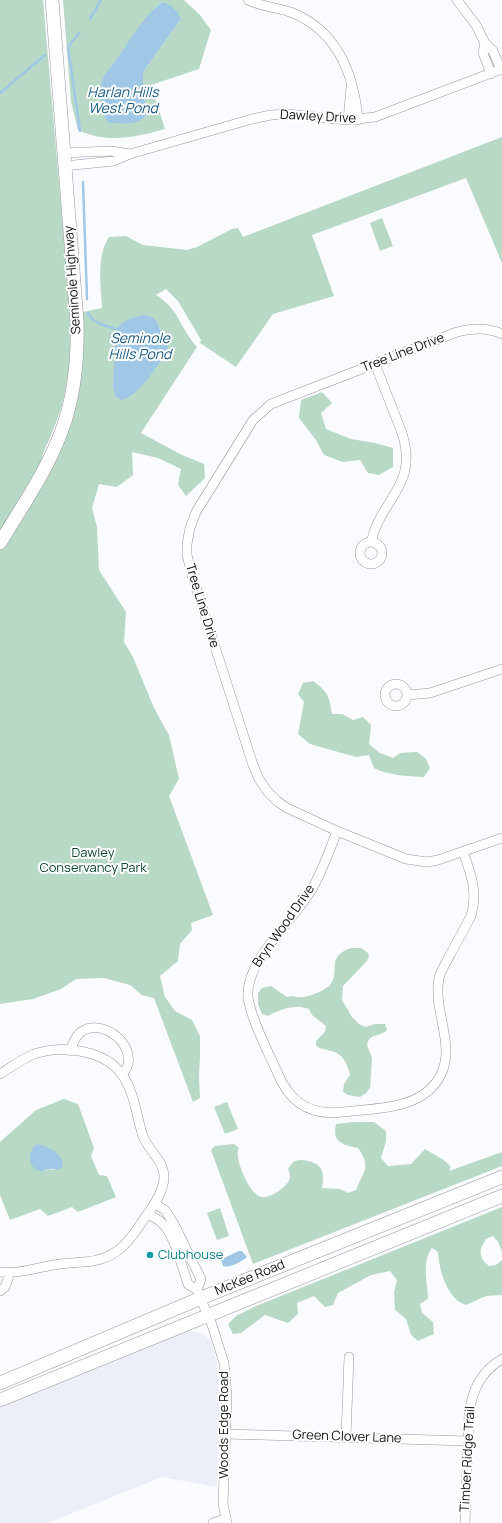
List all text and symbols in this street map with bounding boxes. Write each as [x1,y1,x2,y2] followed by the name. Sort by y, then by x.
[87,85,159,118] water label: Harlan Hills West Pond
[280,107,356,127] street label: Dawley Drive
[61,225,85,335] street label: Seminole Highway
[359,330,447,376] street label: Tree Line Drive
[109,331,171,364] water label: Seminole Hills Pond
[182,562,222,650] street label: Tree Line Drive
[39,845,147,876] park label: Dawley Conservancy Park
[250,882,318,970] street label: Bryn Wood Drive
[158,1247,223,1263] place label: Clubhouse
[145,1250,155,1260] marker: Clubhouse
[213,1257,287,1299] street label: McKee Road
[216,1371,232,1479] street label: Woods Edge Road
[457,1406,479,1512] street label: Timber Ridge Trail
[292,1427,402,1447] street label: Green Clover Lane

